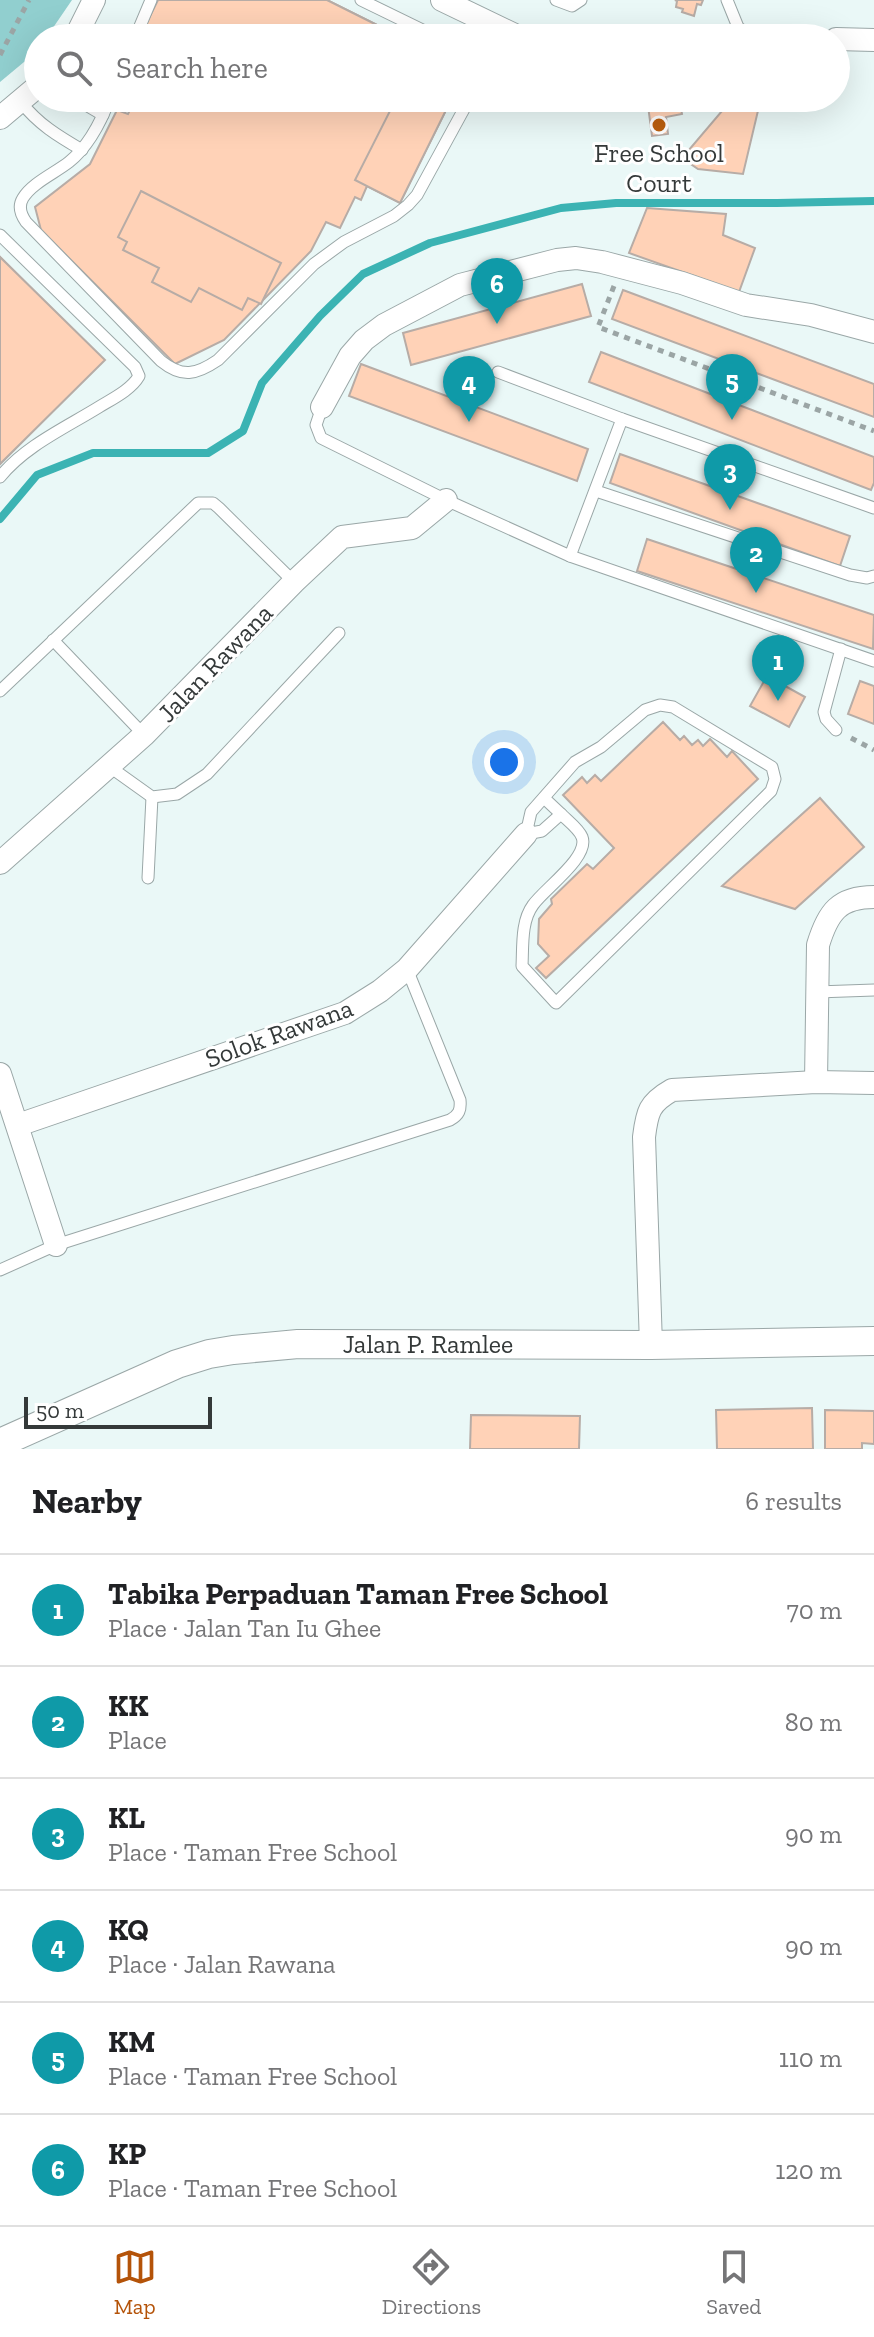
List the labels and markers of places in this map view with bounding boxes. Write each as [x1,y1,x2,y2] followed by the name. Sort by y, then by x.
[650,116,668,134] marker: Free School Court
[594,137,724,199] place label: Free School Court
[471,258,523,324] pin: 6
[706,354,758,420] pin: 5
[443,356,495,422] pin: 4
[704,444,756,510] pin: 3
[730,527,782,593] pin: 2
[752,635,804,701] pin: 1

